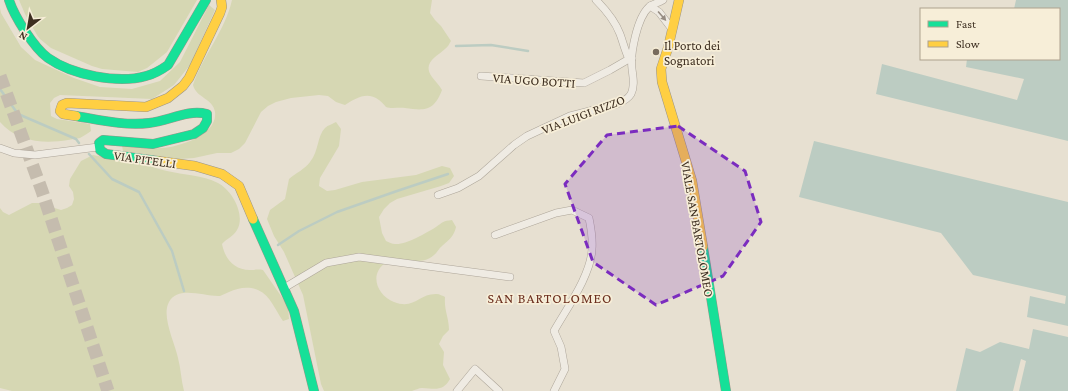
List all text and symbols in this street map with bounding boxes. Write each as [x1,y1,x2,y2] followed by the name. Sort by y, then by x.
[8,8,48,48] north arrow
[920,8,1060,60] legend
[657,12,666,21] one-way arrow
[956,17,977,31] text: Fast
[16,29,29,44] text: N
[956,37,980,51] text: Slow
[664,38,721,68] place label: Il Porto dei Sognatori
[651,47,661,57] marker: Il Porto dei Sognatori
[492,70,576,91] street label: VIA UGO BOTTI
[539,92,627,137] street label: VIA LUIGI RIZZO
[113,148,177,171] street label: VIA PITELLI
[678,160,717,299] street label: VIALE SAN BARTOLOMEO
[487,290,613,306] district label: SAN BARTOLOMEO

